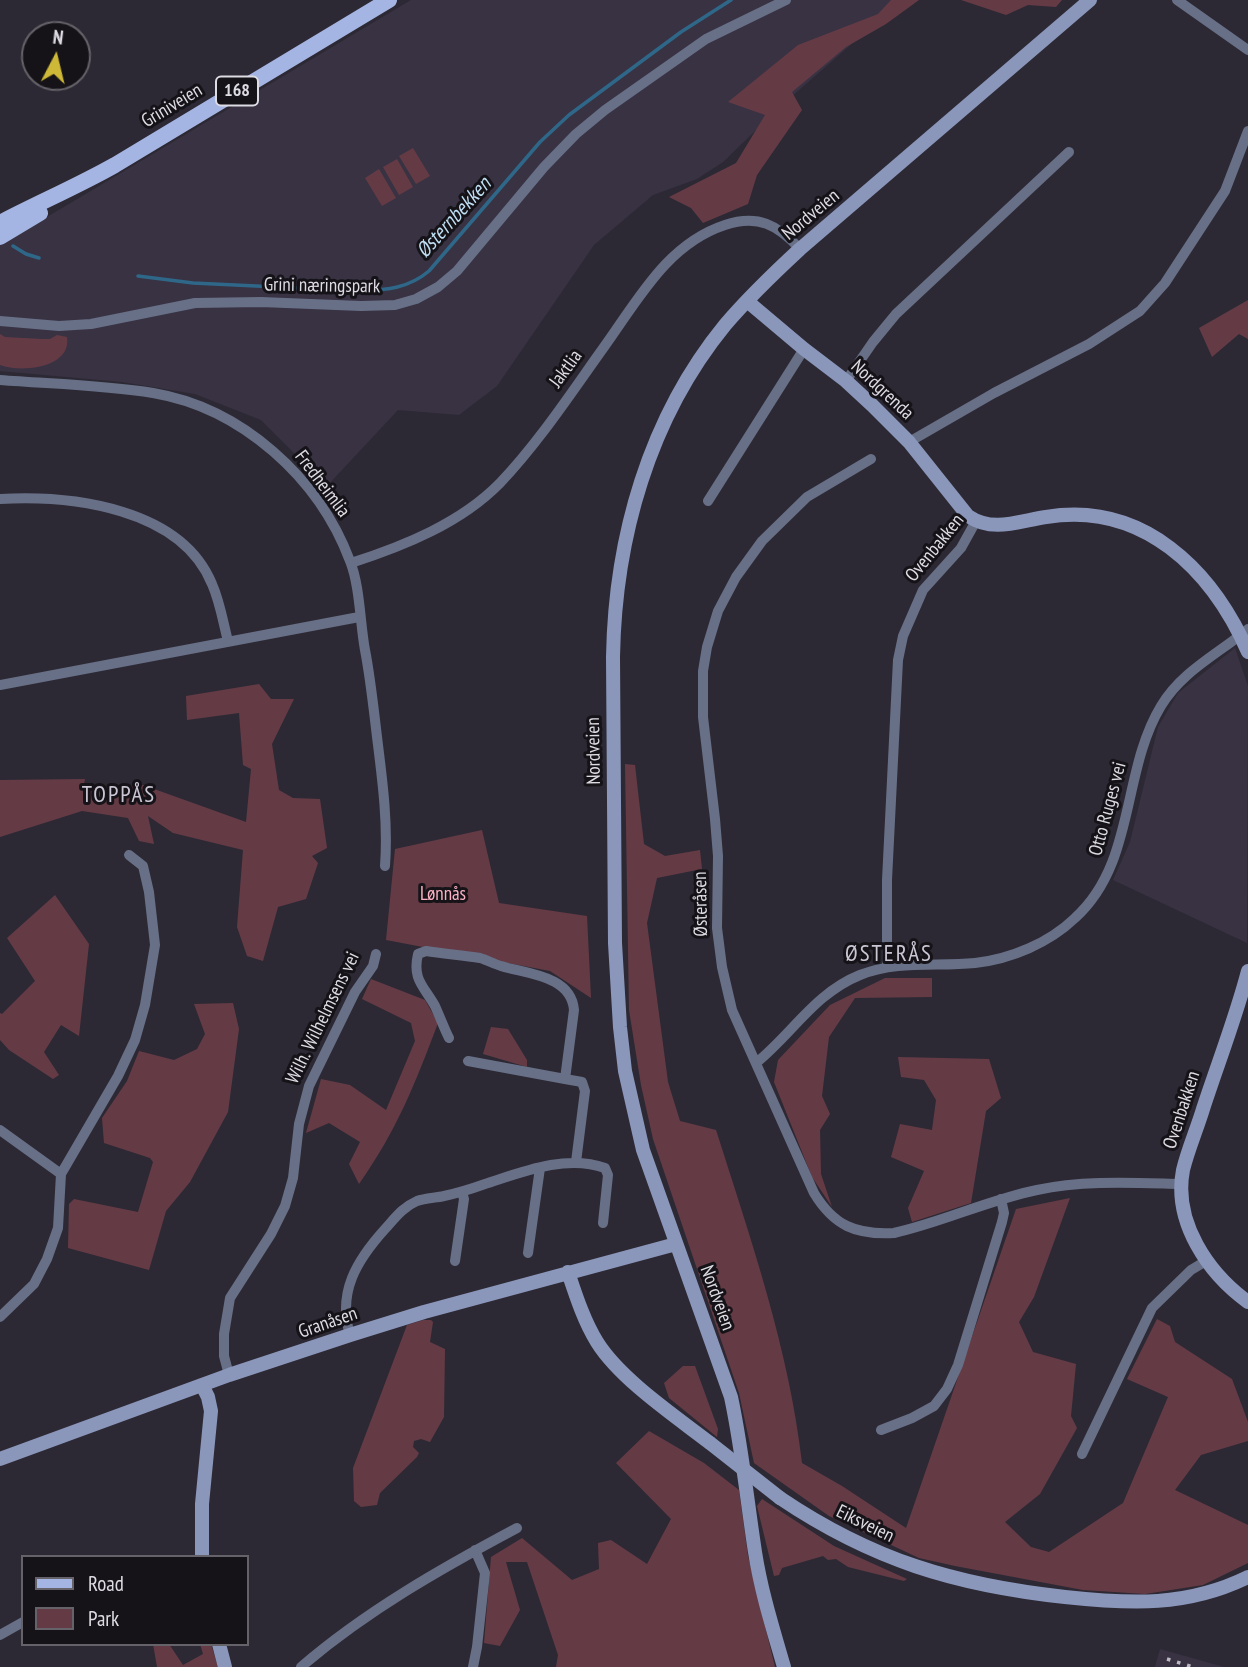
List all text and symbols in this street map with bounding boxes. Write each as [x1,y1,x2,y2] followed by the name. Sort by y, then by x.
[21,21,91,91] north arrow
[52,25,65,50] text: N
[216,76,258,106] road number: 168
[138,79,206,133] street label: Griniveien
[411,173,497,263] water label: Østernbekken
[778,185,844,245] street label: Nordveien
[264,274,380,298] street label: Grini næringspark
[545,346,587,392] street label: Jaktlia
[846,355,918,425] street label: Nordgrenda
[289,446,355,522] street label: Fredheimlia
[901,510,969,586] street label: Ovenbakken
[582,717,606,785] street label: Nordveien
[1085,760,1131,858] street label: Otto Ruges vei
[83,781,155,809] district label: TOPPÅS
[689,871,713,937] street label: Østeråsen
[420,884,466,906] park label: Lønnås
[846,940,932,968] district label: ØSTERÅS
[281,948,365,1088] street label: Wilh. Wilhelmsens vei
[1159,1068,1205,1152] street label: Ovenbakken
[695,1262,739,1334] street label: Nordveien
[296,1302,360,1344] street label: Granåsen
[832,1500,898,1548] street label: Eiksveien
[21,1555,248,1646] legend
[88,1570,124,1597] text: Road
[88,1605,119,1632] text: Park

